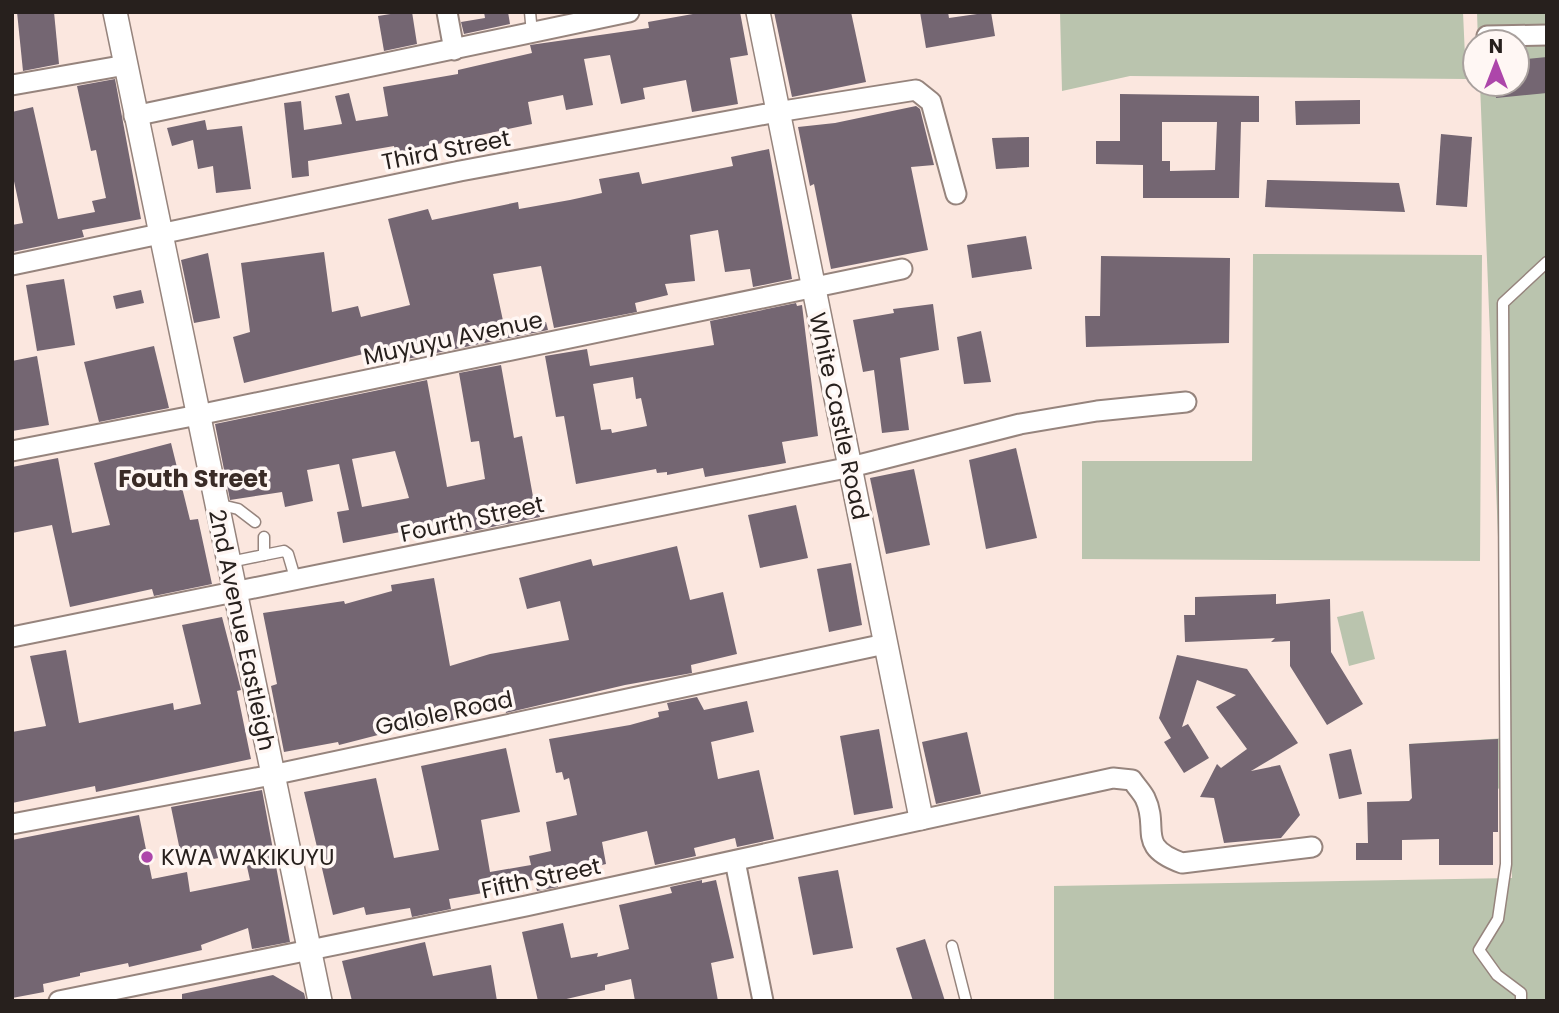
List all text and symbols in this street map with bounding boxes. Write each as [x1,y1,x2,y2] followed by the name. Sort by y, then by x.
[1461,28,1531,98] north arrow
[1489,33,1503,60] text: N
[379,122,513,178] street label: Third Street
[360,303,546,373] street label: Muyuyu Avenue
[801,309,877,523] street label: White Castle Road
[118,462,268,495] district label: Fouth Street
[397,488,547,550] street label: Fourth Street
[201,506,283,754] street label: 2nd Avenue Eastleigh
[372,683,516,743] street label: Galole Road
[161,841,335,873] place label: KWA WAKIKUYU
[139,849,155,865] marker: KWA WAKIKUYU
[478,850,604,906] street label: Fifth Street

